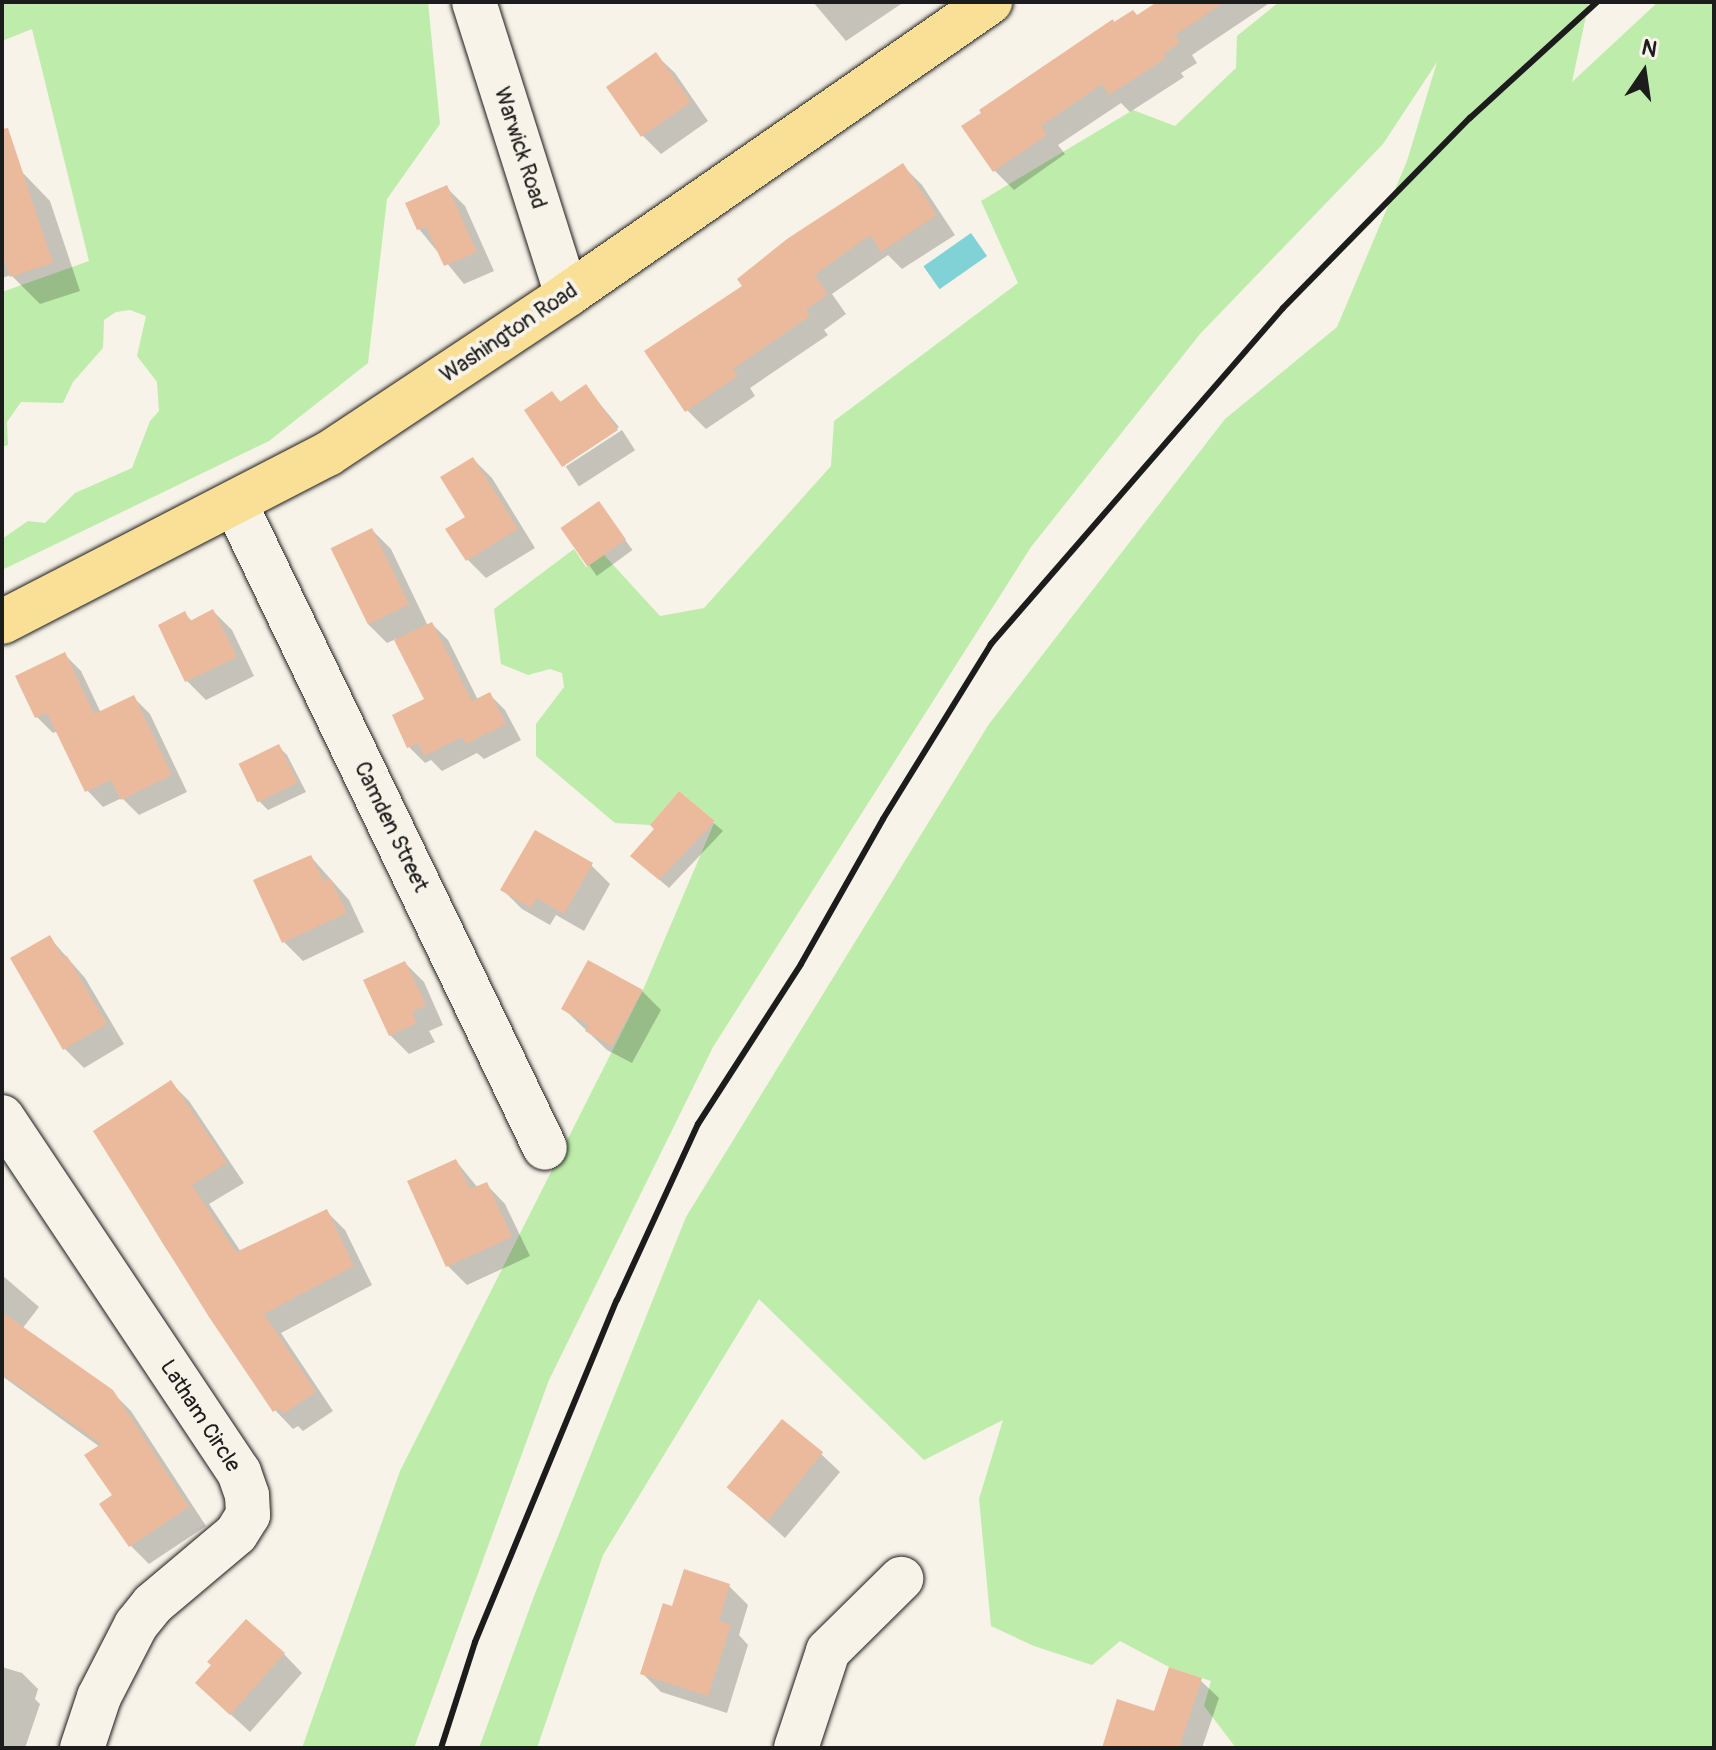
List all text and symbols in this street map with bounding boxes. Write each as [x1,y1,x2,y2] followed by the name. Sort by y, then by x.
[1604,32,1684,112] north arrow
[1639,33,1660,64] text: N
[488,84,552,212] street label: Warwick Road
[435,277,583,389] street label: Washington Road
[348,758,434,896] street label: Camden Street
[154,1355,246,1477] street label: Latham Circle

